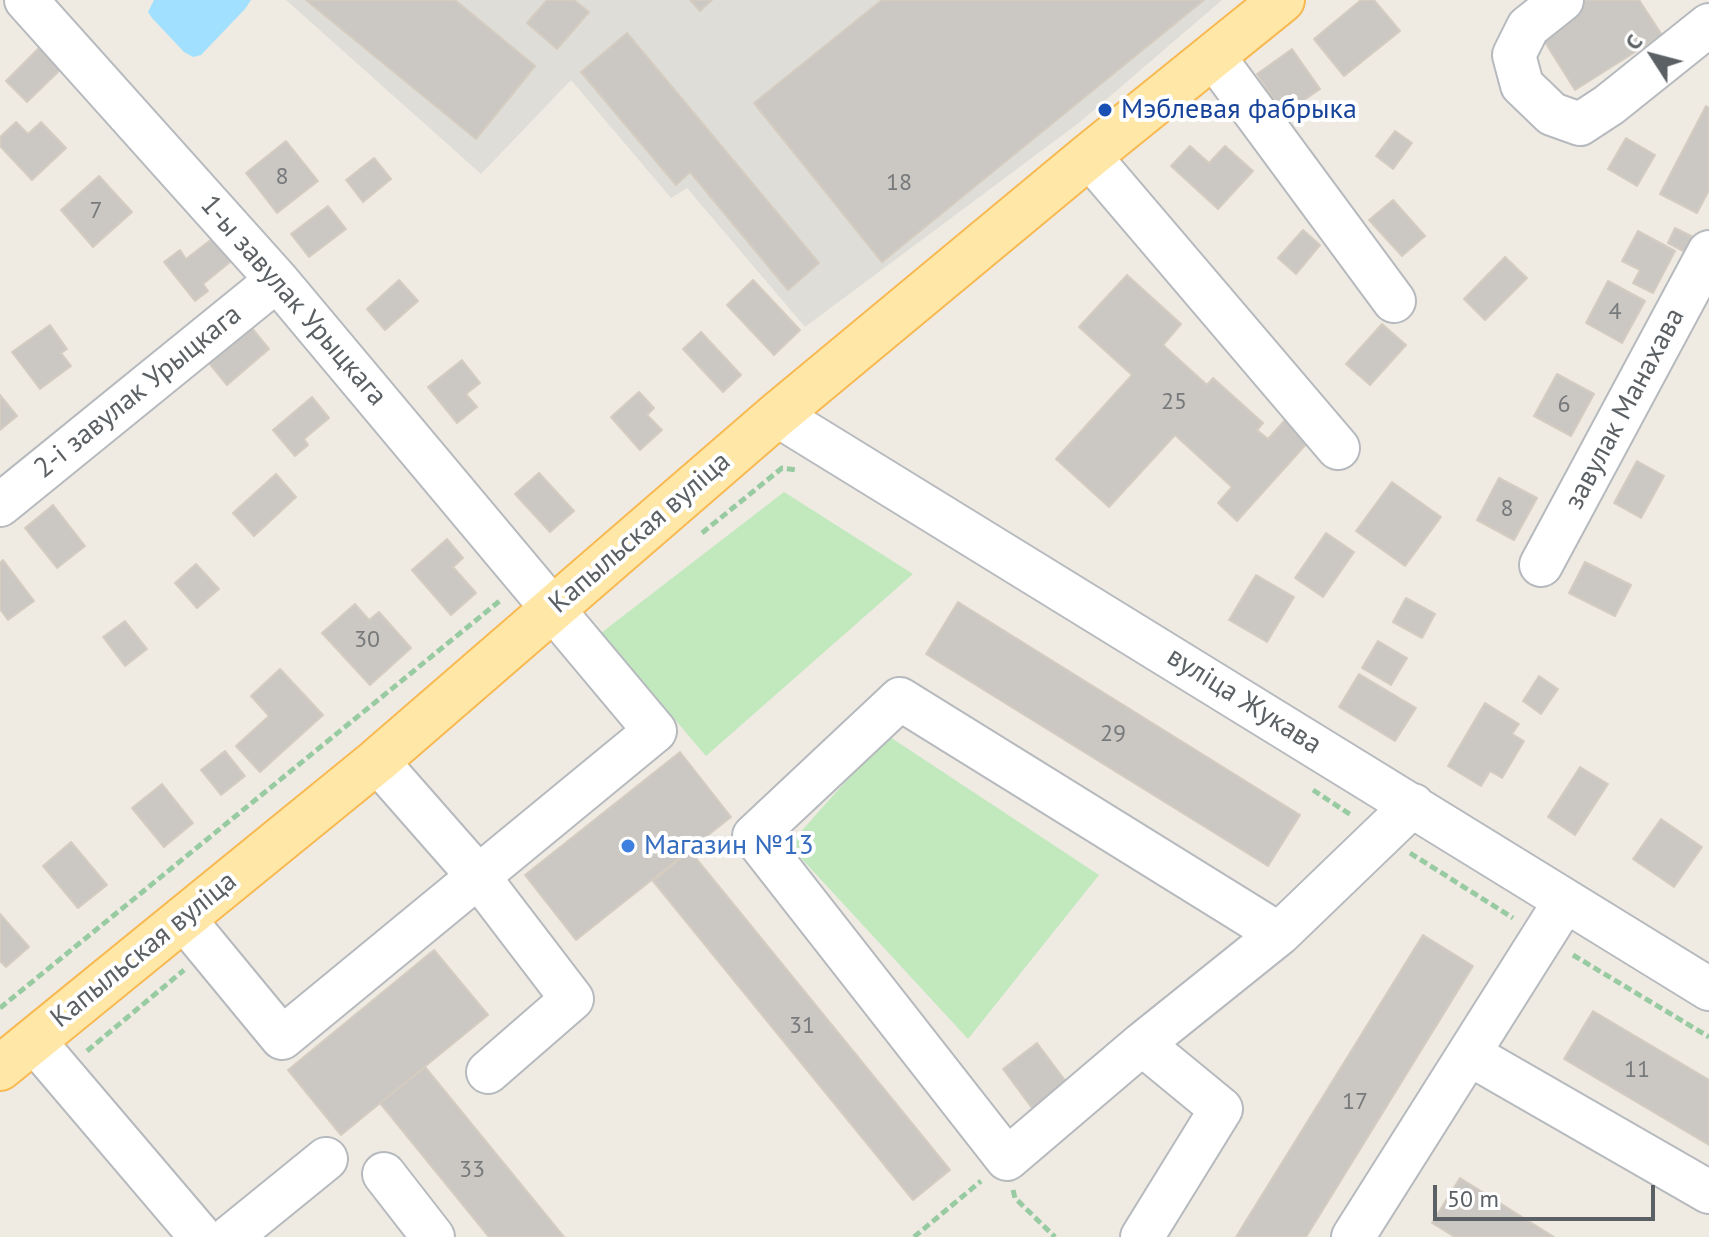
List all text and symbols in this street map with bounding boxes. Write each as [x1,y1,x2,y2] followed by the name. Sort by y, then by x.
[1613,16,1693,96] north arrow
[1619,29,1649,55] text: С
[1121,93,1357,127] place label: Мэблевая фабрыка
[1096,101,1114,119] marker: Мэблевая фабрыка
[275,163,289,191] house number: 8
[886,169,912,197] house number: 18
[193,189,393,413] street label: 1-ы завулак Урыцкага
[89,197,103,225] house number: 7
[28,298,248,486] street label: 2-і завулак Урыцкага
[1608,298,1622,326] house number: 4
[1558,303,1692,515] street label: завулак Манахава
[1161,388,1187,416] house number: 25
[1557,391,1571,419] house number: 6
[542,445,738,621] street label: Капыльская вуліца
[1500,495,1514,523] house number: 8
[354,626,380,654] house number: 30
[1161,640,1327,762] street label: вуліца Жукава
[1100,720,1126,748] house number: 29
[644,829,814,863] place label: Магазин №13
[619,837,637,855] marker: Магазин №13
[44,865,244,1035] street label: Капыльская вуліца
[789,1012,815,1040] house number: 31
[1624,1056,1650,1084] house number: 11
[1342,1088,1368,1116] house number: 17
[459,1156,485,1184] house number: 33
[1437,1169,1659,1219] scale bar
[1447,1183,1499,1214] text: 50 m

